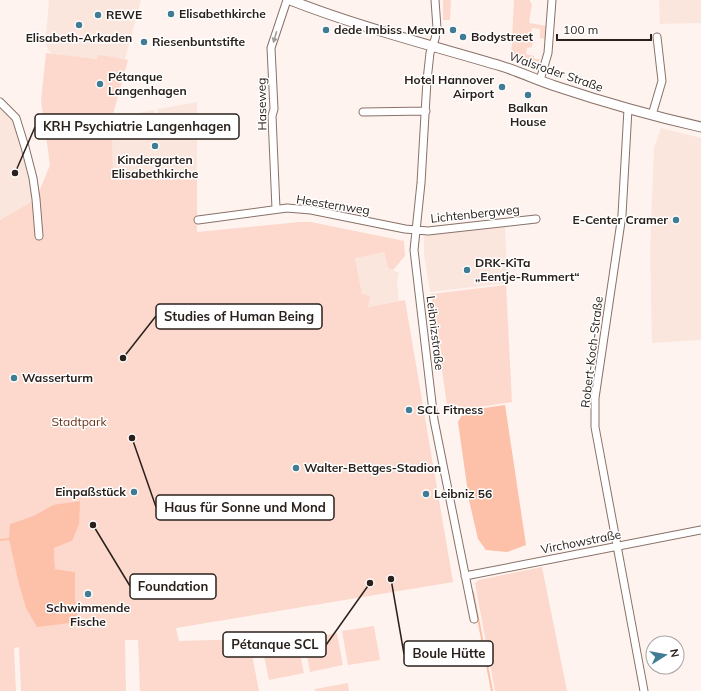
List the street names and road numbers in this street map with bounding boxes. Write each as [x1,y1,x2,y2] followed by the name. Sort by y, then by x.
[507,48,605,95] street label: Walsroder Straße
[254,77,269,131] street label: Haseweg
[295,191,371,218] street label: Heesternweg
[430,201,520,226] street label: Lichtenbergweg
[423,295,448,371] street label: Leibnizstraße
[577,295,606,408] street label: Robert-Koch-Straße
[540,526,622,557] street label: Virchowstraße

